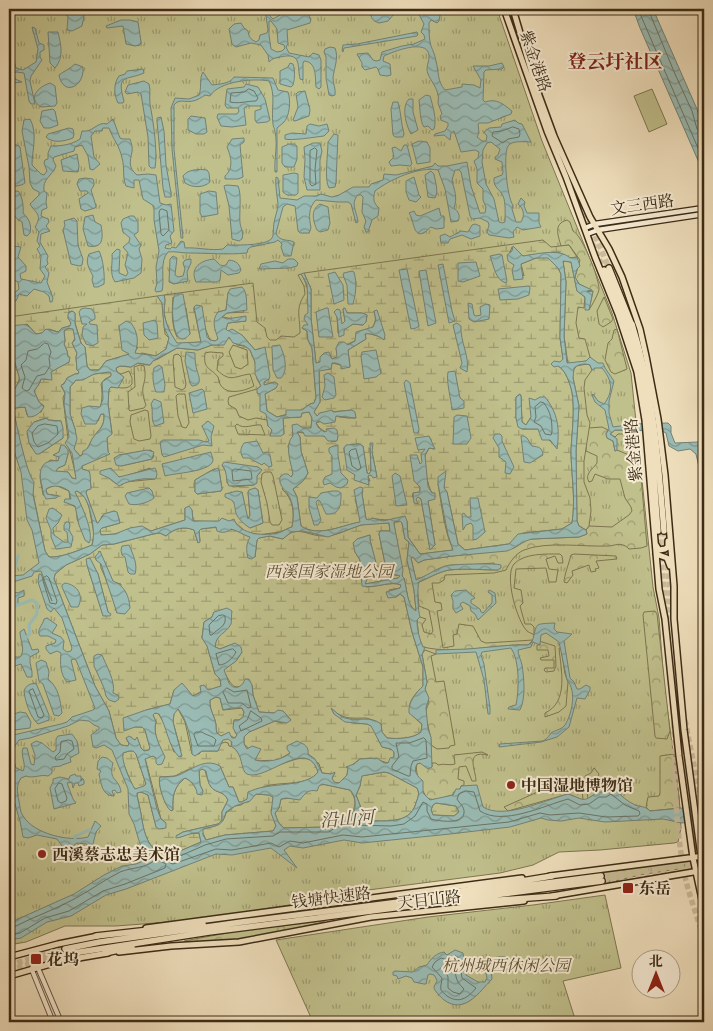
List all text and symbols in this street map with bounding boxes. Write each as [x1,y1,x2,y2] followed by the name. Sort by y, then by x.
[515,28,555,95] street label: 紫金港路
[567,50,663,74] district label: 登云圩社区
[609,191,675,219] street label: 文三西路
[621,417,647,483] street label: 紫金港路
[265,562,396,582] park label: 西溪国家湿地公园
[521,776,633,796] place label: 中国湿地博物馆
[505,779,517,791] marker: 中国湿地博物馆
[319,806,378,833] water label: 沿山河
[52,845,180,865] place label: 西溪蔡志忠美术馆
[36,848,48,860] marker: 西溪蔡志忠美术馆
[639,879,671,899] place label: 东岳
[621,881,635,895] marker: 东岳
[290,883,372,913] street label: 钱塘快速路
[396,887,462,913] street label: 天目山路
[630,948,680,998] north arrow
[47,950,79,970] place label: 花坞
[29,952,43,966] marker: 花坞
[649,953,663,970] text: 北
[442,956,573,976] park label: 杭州城西休闲公园

